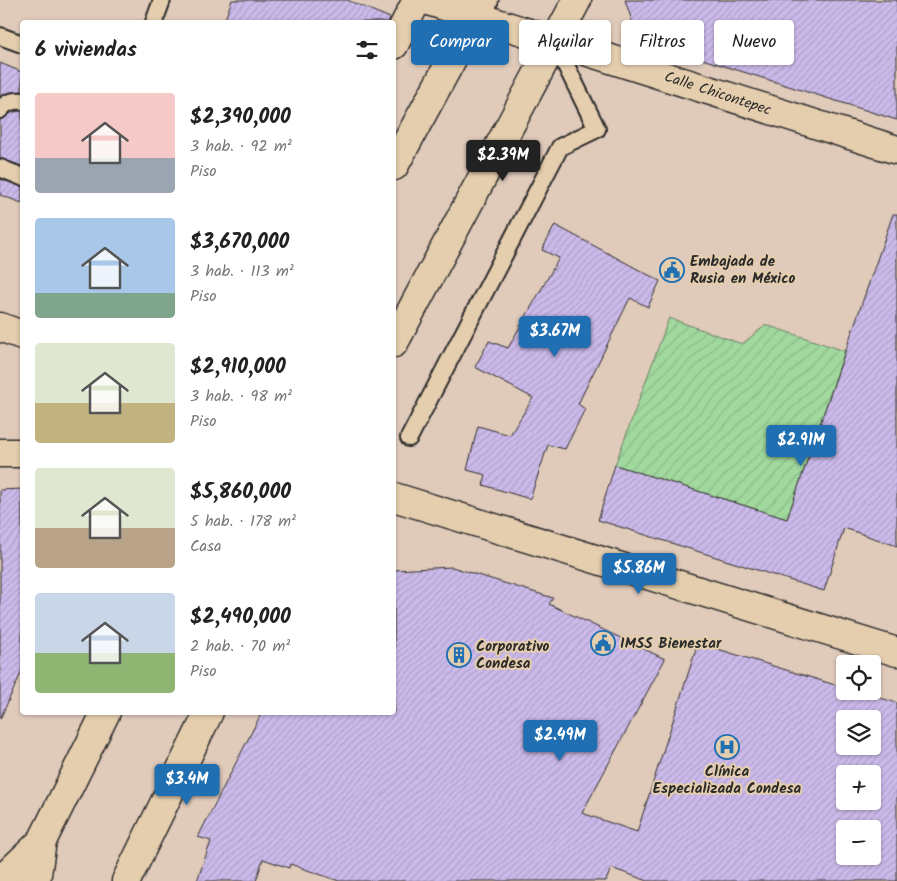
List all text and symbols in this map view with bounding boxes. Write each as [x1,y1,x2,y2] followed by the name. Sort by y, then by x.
[411,20,509,65] chip: Comprar
[519,20,611,65] chip: Alquilar
[621,20,704,65] chip: Filtros
[714,20,794,65] chip: Nuevo
[35,34,137,67] text: 6 viviendas
[353,36,381,64] icon: filters
[661,65,775,123] street label: Calle Chicontepec
[190,101,291,134] text: $2,390,000
[75,113,135,173] icon: home
[190,134,292,159] text: 3 hab. · 92 m²
[462,140,544,182] pin: $2.39M
[477,143,529,168] text: $2.39M
[190,159,217,184] text: Piso
[190,226,289,259] text: $3,670,000
[75,238,135,298] icon: home
[690,250,796,291] place label: Embajada de Rusia en México
[659,257,685,283] public building icon: Embajada de Rusia en México
[190,259,294,284] text: 3 hab. · 113 m²
[190,284,217,309] text: Piso
[514,316,596,358] pin: $3.67M
[530,319,580,344] text: $3.67M
[190,351,286,384] text: $2,910,000
[75,363,135,423] icon: home
[190,384,292,409] text: 3 hab. · 98 m²
[190,409,217,434] text: Piso
[760,424,842,467] pin: $2.91M
[777,428,825,453] text: $2.91M
[190,476,291,509] text: $5,860,000
[75,488,135,548] icon: home
[190,509,296,534] text: 5 hab. · 178 m²
[190,534,221,559] text: Casa
[598,552,680,595] pin: $5.86M
[613,556,665,581] text: $5.86M
[190,601,291,634] text: $2,490,000
[75,613,135,673] icon: home
[590,630,616,656] public building icon: IMSS Bienestar
[620,632,722,656] place label: IMSS Bienestar
[190,634,290,659] text: 2 hab. · 70 m²
[476,635,550,676] place label: Corporativo Condesa
[446,642,472,668] building icon: Corporativo Condesa
[836,655,881,865] map controls
[836,655,881,700] button: locate
[190,659,217,684] text: Piso
[836,710,881,755] button: layers
[519,720,601,762] pin: $2.49M
[534,723,586,748] text: $2.49M
[714,734,740,760] hospital icon: Clínica Especializada Condesa
[653,760,801,801] place label: Clínica Especializada Condesa
[152,764,222,806] pin: $3.4M
[836,765,881,810] button: +
[166,767,208,792] text: $3.4M
[836,820,881,865] button: −

